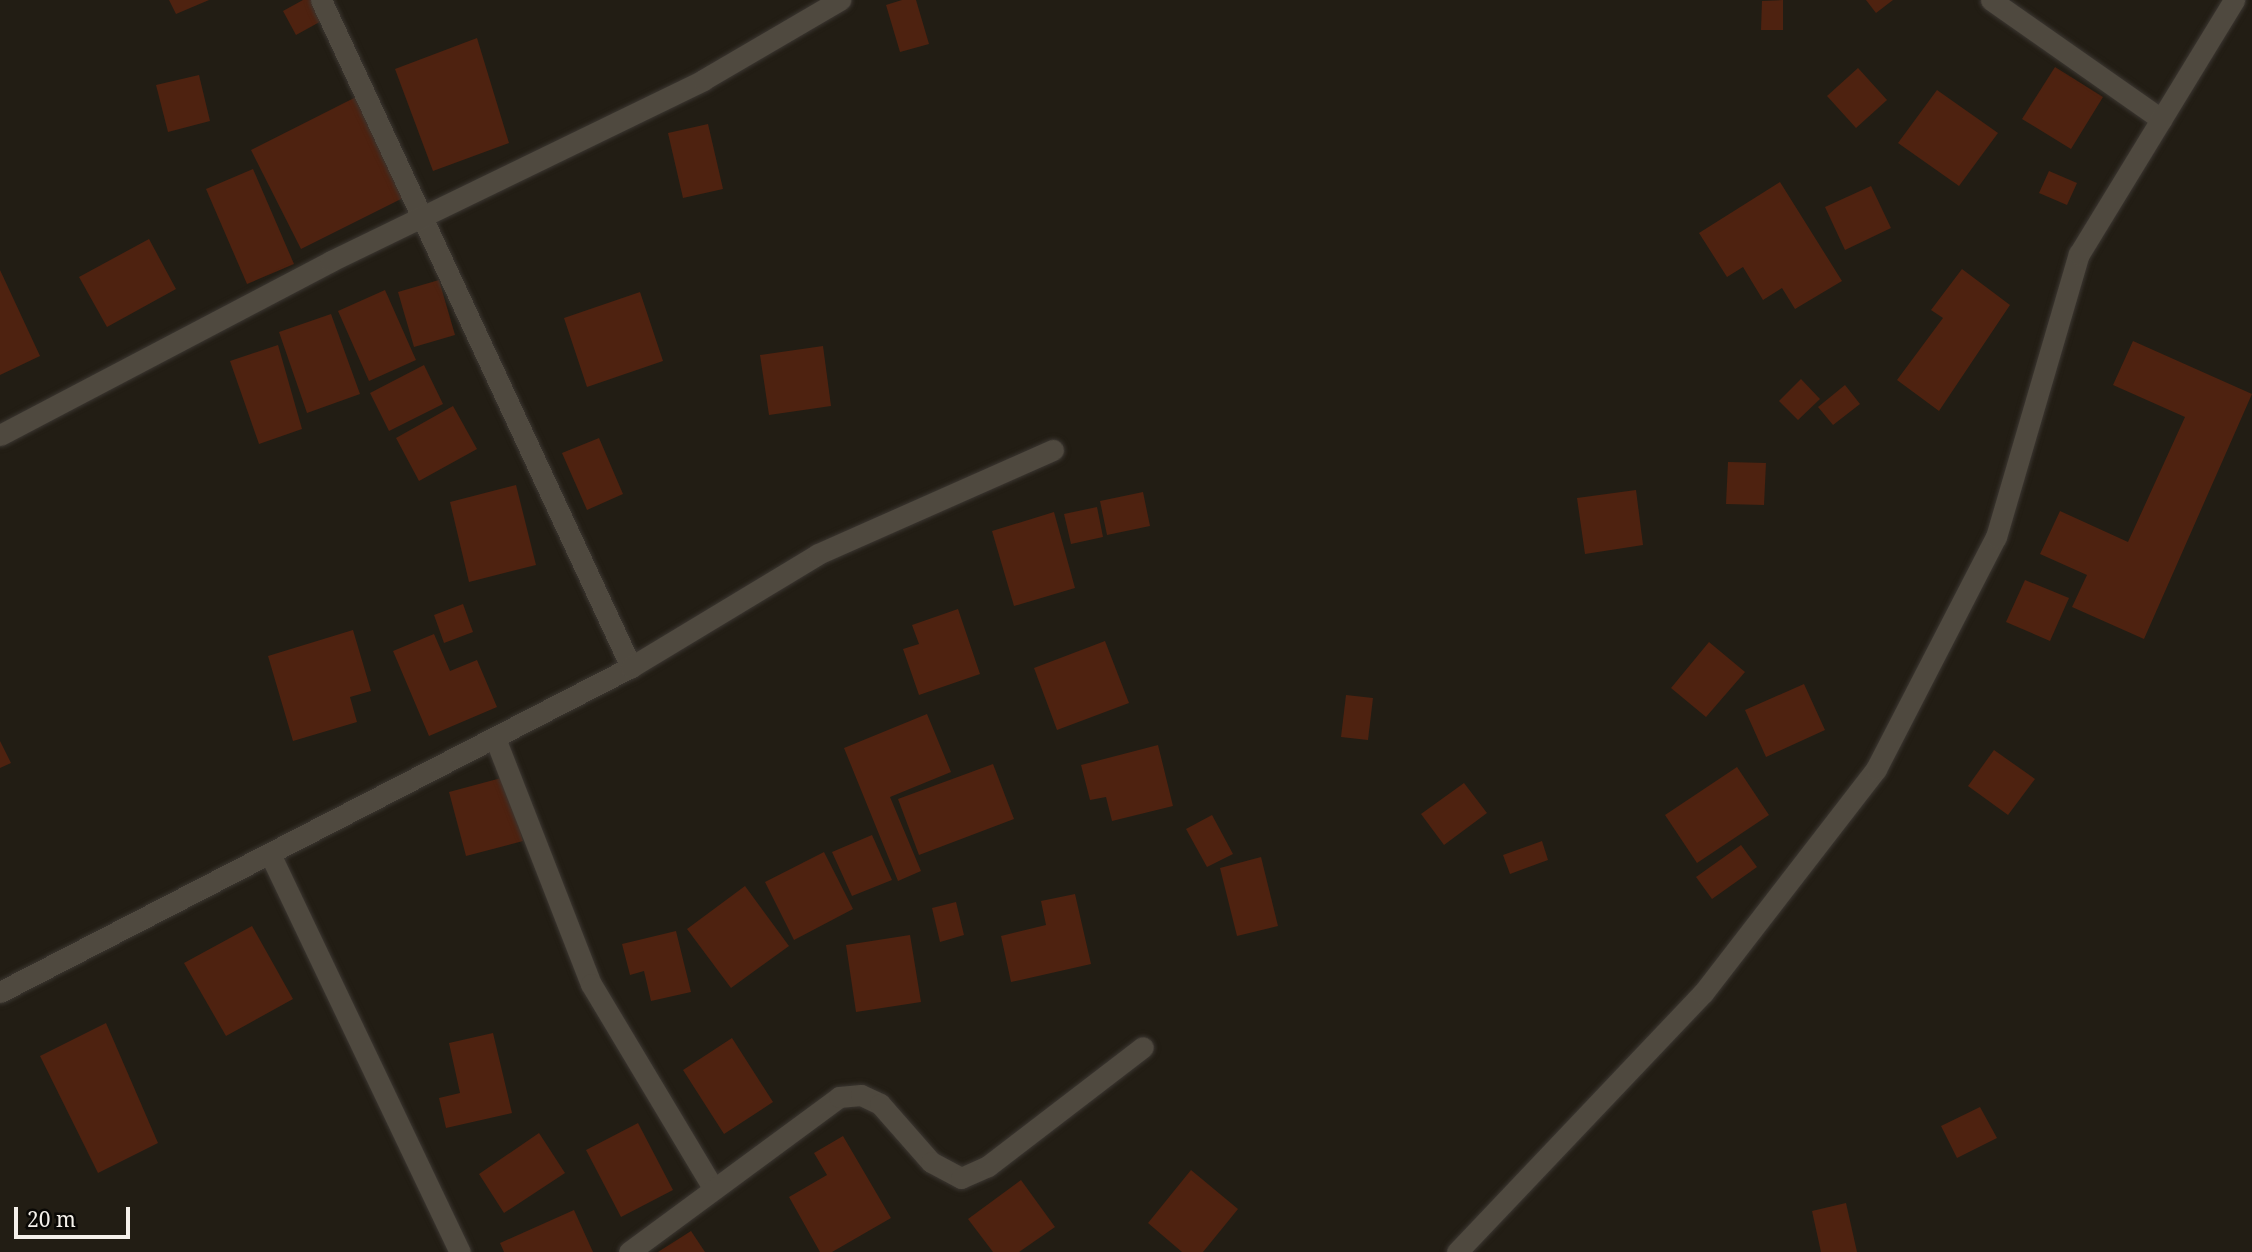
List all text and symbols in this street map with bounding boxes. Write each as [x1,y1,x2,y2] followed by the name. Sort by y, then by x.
[18,1192,133,1236] scale bar
[27,1205,76,1233] text: 20 m

